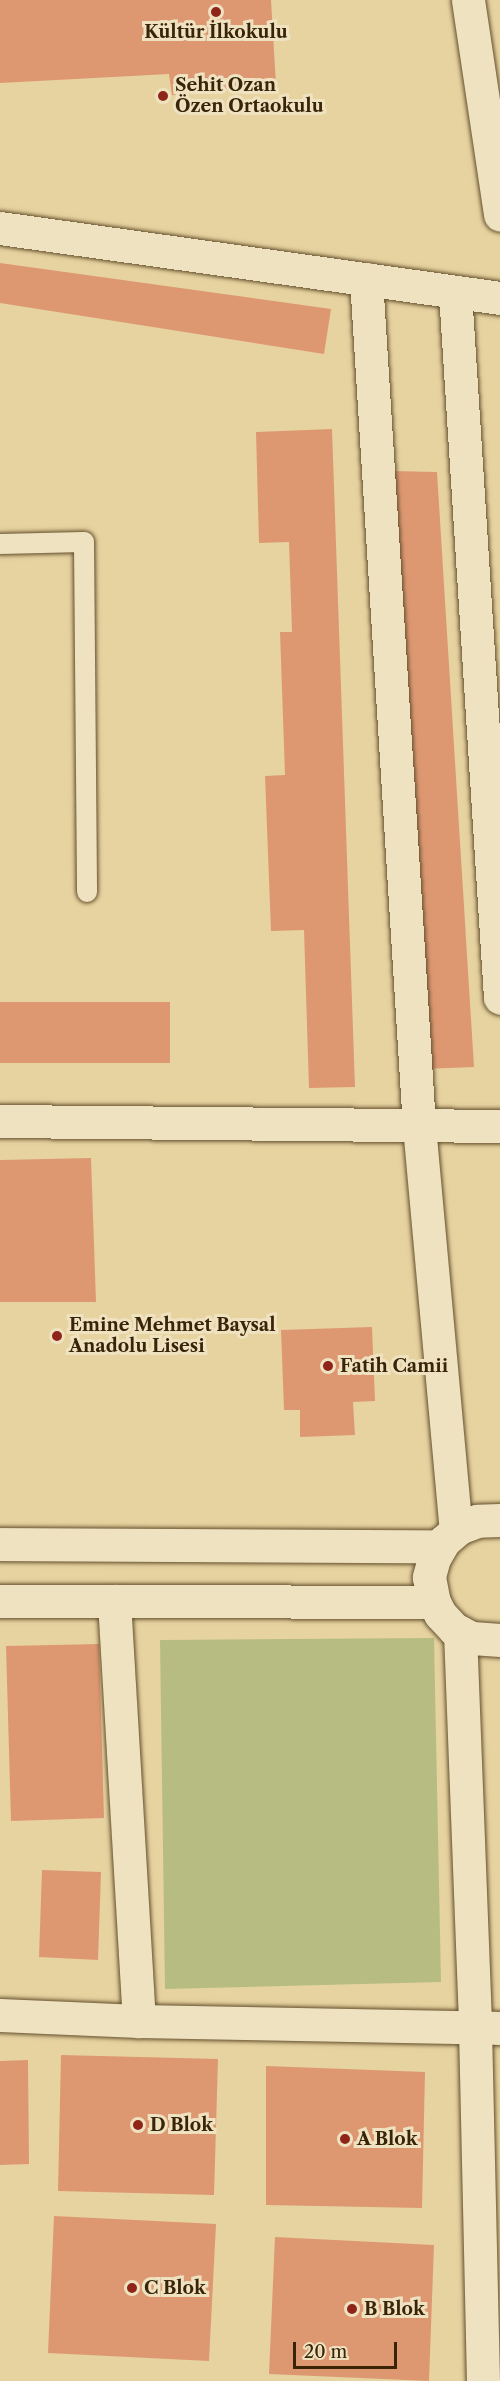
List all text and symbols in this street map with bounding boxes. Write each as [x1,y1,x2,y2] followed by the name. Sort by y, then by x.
[209,5,223,19] marker: Kültür İlkokulu
[144,21,288,43] place label: Kültür İlkokulu
[175,75,324,118] place label: Şehit Ozan Özen Ortaokulu
[156,89,170,103] marker: Şehit Ozan Özen Ortaokulu
[69,1315,276,1358] place label: Emine Mehmet Baysal Anadolu Lisesi
[50,1329,64,1343] marker: Emine Mehmet Baysal Anadolu Lisesi
[340,1355,448,1377] place label: Fatih Camii
[321,1359,335,1373] marker: Fatih Camii
[150,2114,213,2136] place label: D Blok
[131,2118,145,2132] marker: D Blok
[357,2128,418,2150] place label: A Blok
[338,2132,352,2146] marker: A Blok
[144,2277,206,2299] place label: C Blok
[125,2281,139,2295] marker: C Blok
[364,2298,425,2320] place label: B Blok
[345,2302,359,2316] marker: B Blok
[296,2330,400,2368] scale bar
[304,2341,347,2363] text: 20 m

